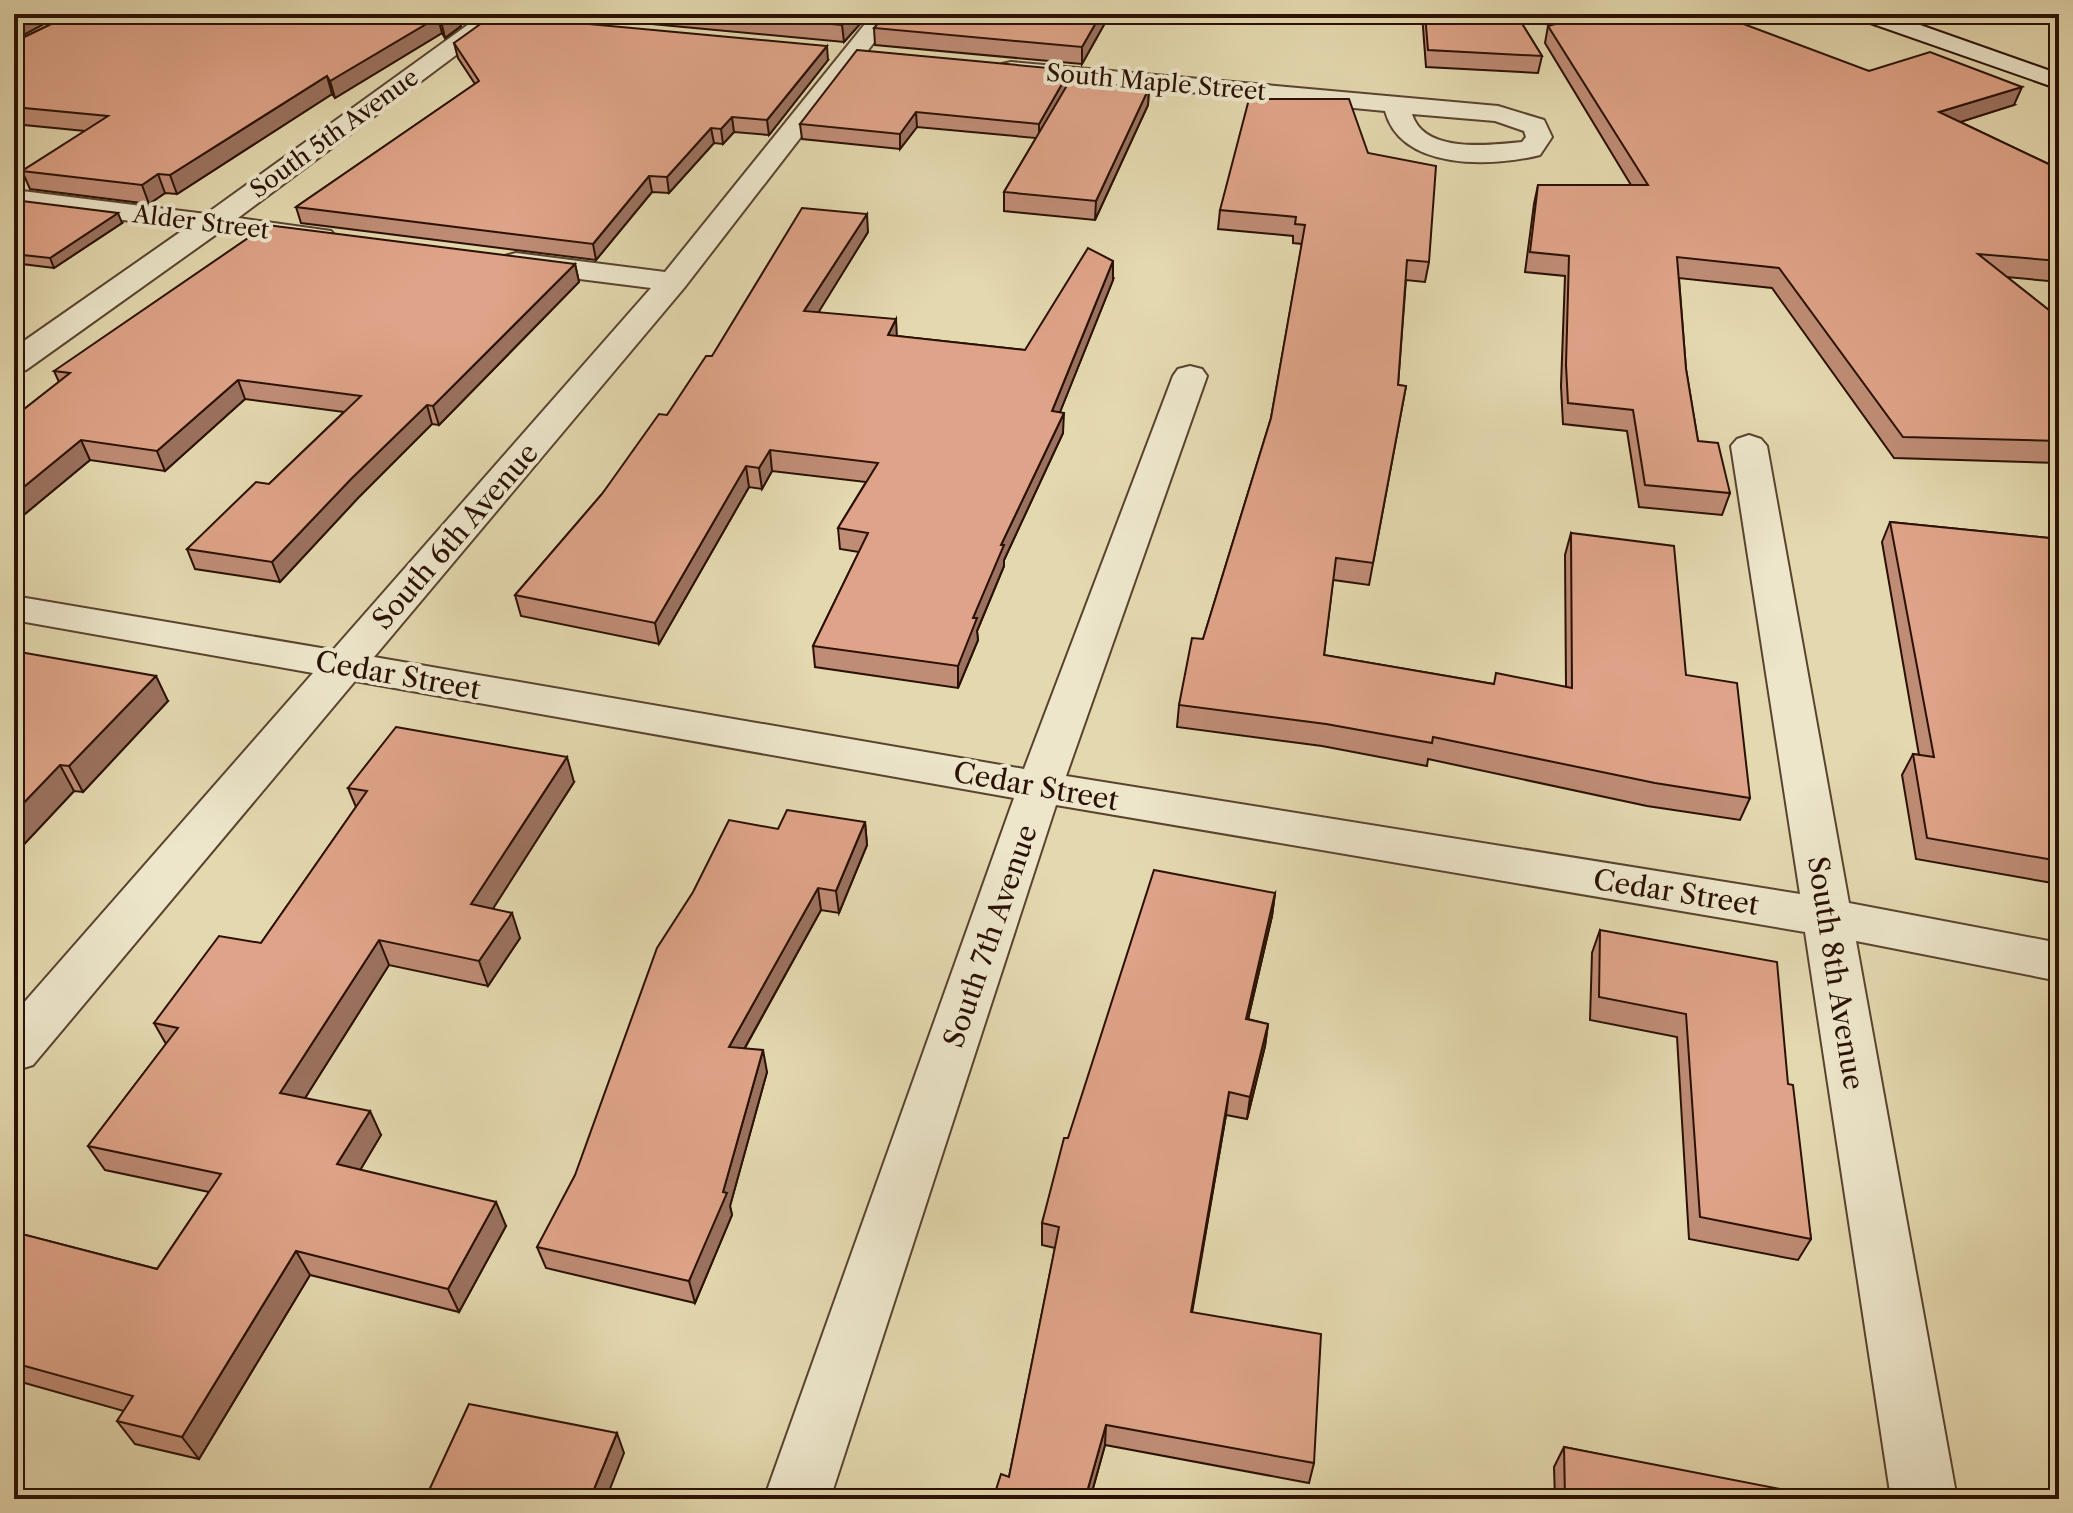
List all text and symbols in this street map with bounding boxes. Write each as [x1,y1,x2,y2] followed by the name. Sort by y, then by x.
[1045,58,1267,106] street label: South Maple Street
[244,62,424,204] street label: South 5th Avenue
[130,199,271,245] street label: Alder Street
[365,436,545,636] street label: South 6th Avenue
[313,644,483,706] street label: Cedar Street
[951,755,1121,817] street label: Cedar Street
[936,820,1044,1052] street label: South 7th Avenue
[1801,854,1871,1092] street label: South 8th Avenue
[1591,862,1761,922] street label: Cedar Street

